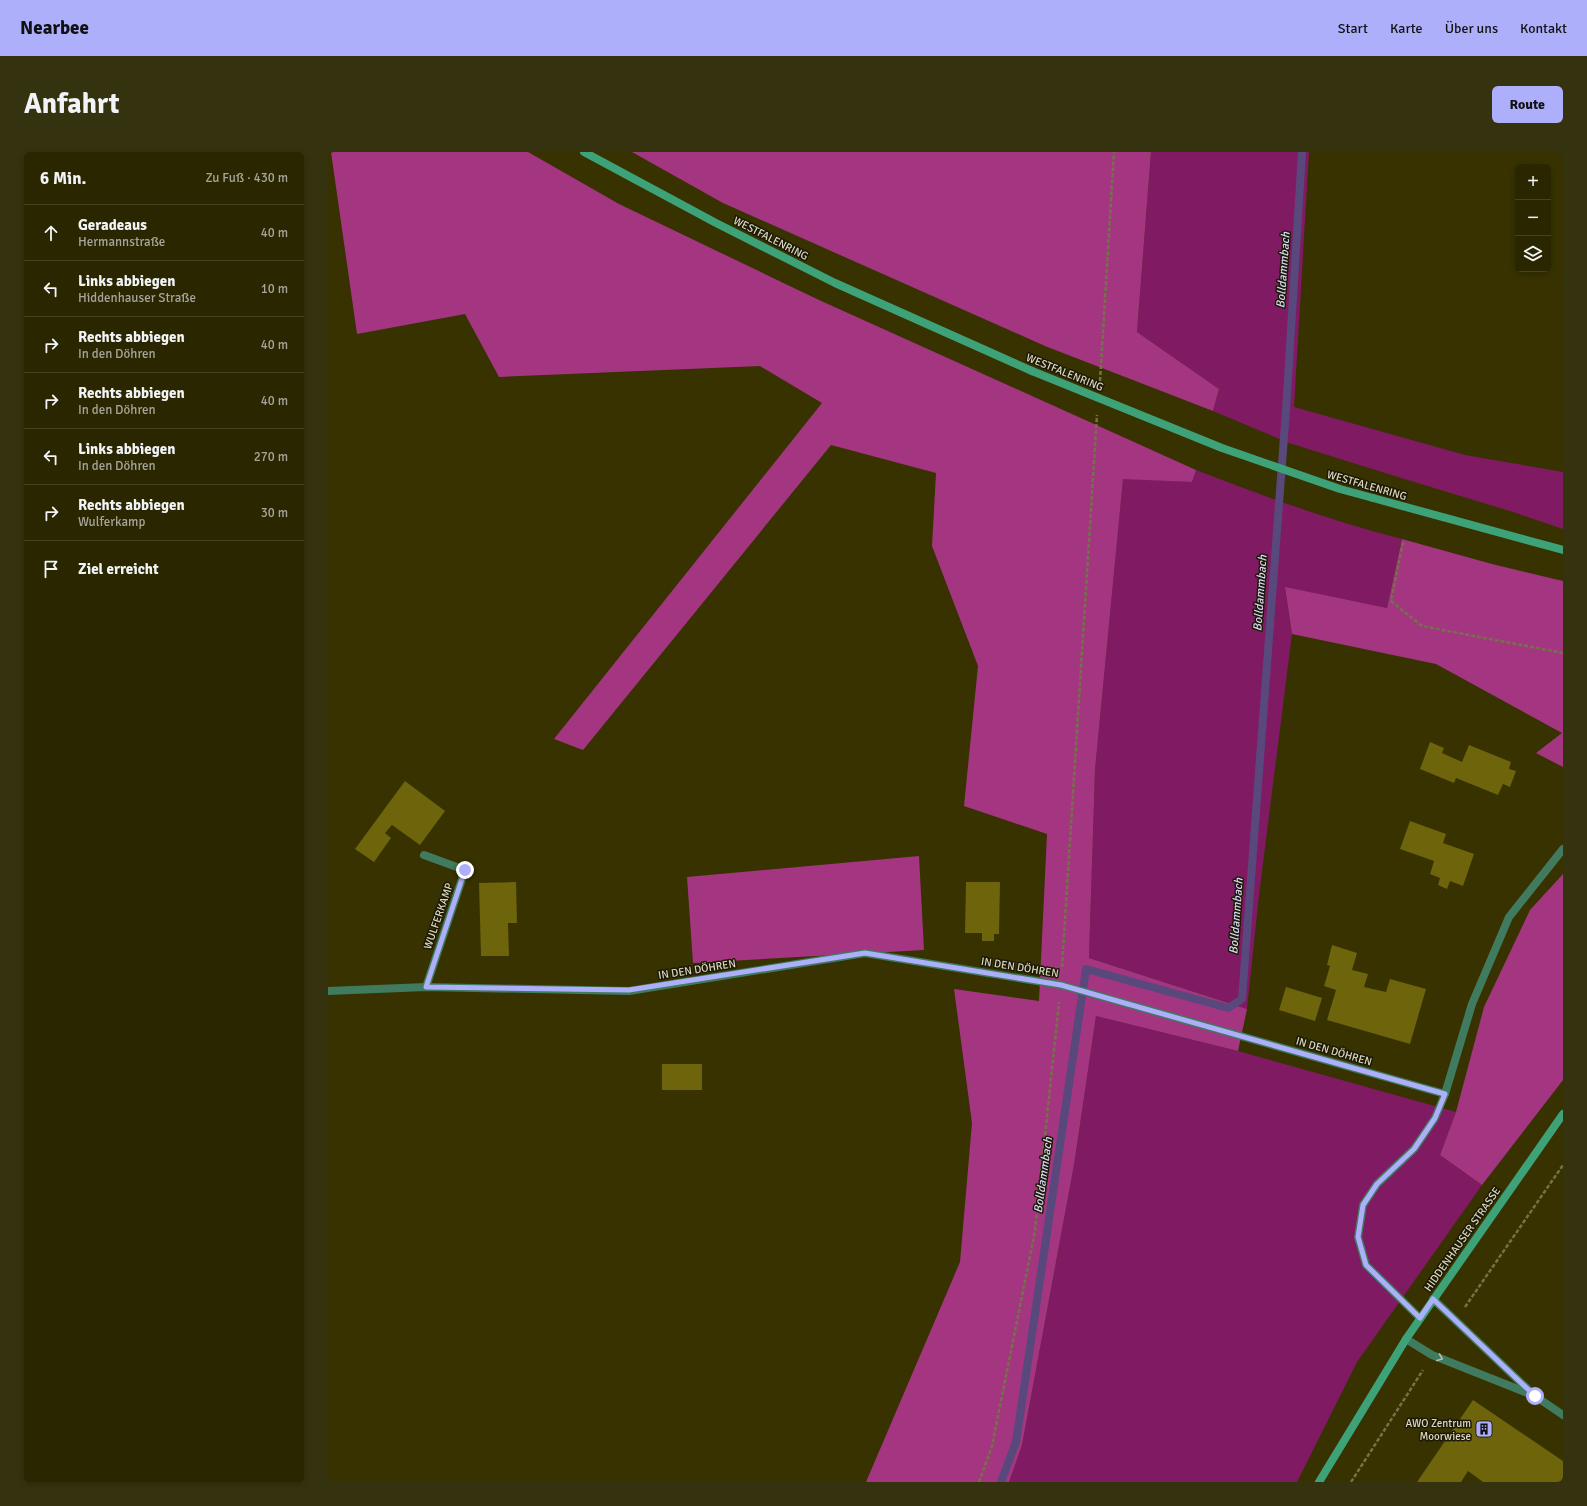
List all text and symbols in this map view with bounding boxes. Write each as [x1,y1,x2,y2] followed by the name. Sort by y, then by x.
[20,16,89,40] text: Nearbee
[1338,20,1368,37] text: Start
[1390,20,1423,37] text: Karte
[1445,20,1498,37] text: Über uns
[1520,20,1567,37] text: Kontakt
[1492,86,1563,123] button: Route
[24,87,120,121] text: Anfahrt
[1515,164,1551,272] map controls
[1515,164,1551,200] button: +
[40,168,86,189] text: 6 Min.
[205,170,288,186] text: Zu Fuß · 430 m
[1515,200,1551,236] button: −
[731,214,810,263] street label: WESTFALENRING
[78,216,147,234] text: Geradeaus
[40,222,62,244] icon: ahead
[261,225,288,241] text: 40 m
[1273,231,1294,309] water label: Bolldammbach
[78,234,165,250] text: Hermannstraße
[1515,236,1551,272] button: layers
[78,272,175,290] text: Links abbiegen
[40,278,62,300] icon: left
[261,281,288,297] text: 10 m
[78,290,196,306] text: Hiddenhauser Straße
[78,328,185,346] text: Rechts abbiegen
[40,334,62,356] icon: right
[261,337,288,353] text: 40 m
[78,346,156,362] text: In den Döhren
[1024,351,1105,394] street label: WESTFALENRING
[78,384,185,402] text: Rechts abbiegen
[40,390,62,412] icon: right
[261,393,288,409] text: 40 m
[78,402,156,418] text: In den Döhren
[78,440,175,458] text: Links abbiegen
[40,446,62,468] icon: left
[254,449,288,465] text: 270 m
[78,458,156,474] text: In den Döhren
[1326,468,1408,503] street label: WESTFALENRING
[78,496,185,514] text: Rechts abbiegen
[40,502,62,524] icon: right
[261,505,288,521] text: 30 m
[78,514,145,530] text: Wulferkamp
[1250,554,1271,632] water label: Bolldammbach
[40,558,62,580] icon: arrive
[78,560,159,578] text: Ziel erreicht
[456,861,474,879] route end
[1226,877,1247,955] water label: Bolldammbach
[421,881,456,951] street label: WULFERKAMP
[980,954,1060,980] street label: IN DEN DÖHREN
[657,956,737,982] street label: IN DEN DÖHREN
[1294,1033,1374,1069] street label: IN DEN DÖHREN
[1031,1136,1056,1214] water label: Bolldammbach
[1421,1185,1503,1294] street label: HIDDENHAUSER STRASSE
[1436,1354,1443,1362] one-way arrow
[1526,1387,1544,1405] route start
[1406,1417,1471,1443] place label: AWO Zentrum Moorwiese
[1474,1419,1494,1439] building icon: AWO Zentrum Moorwiese

